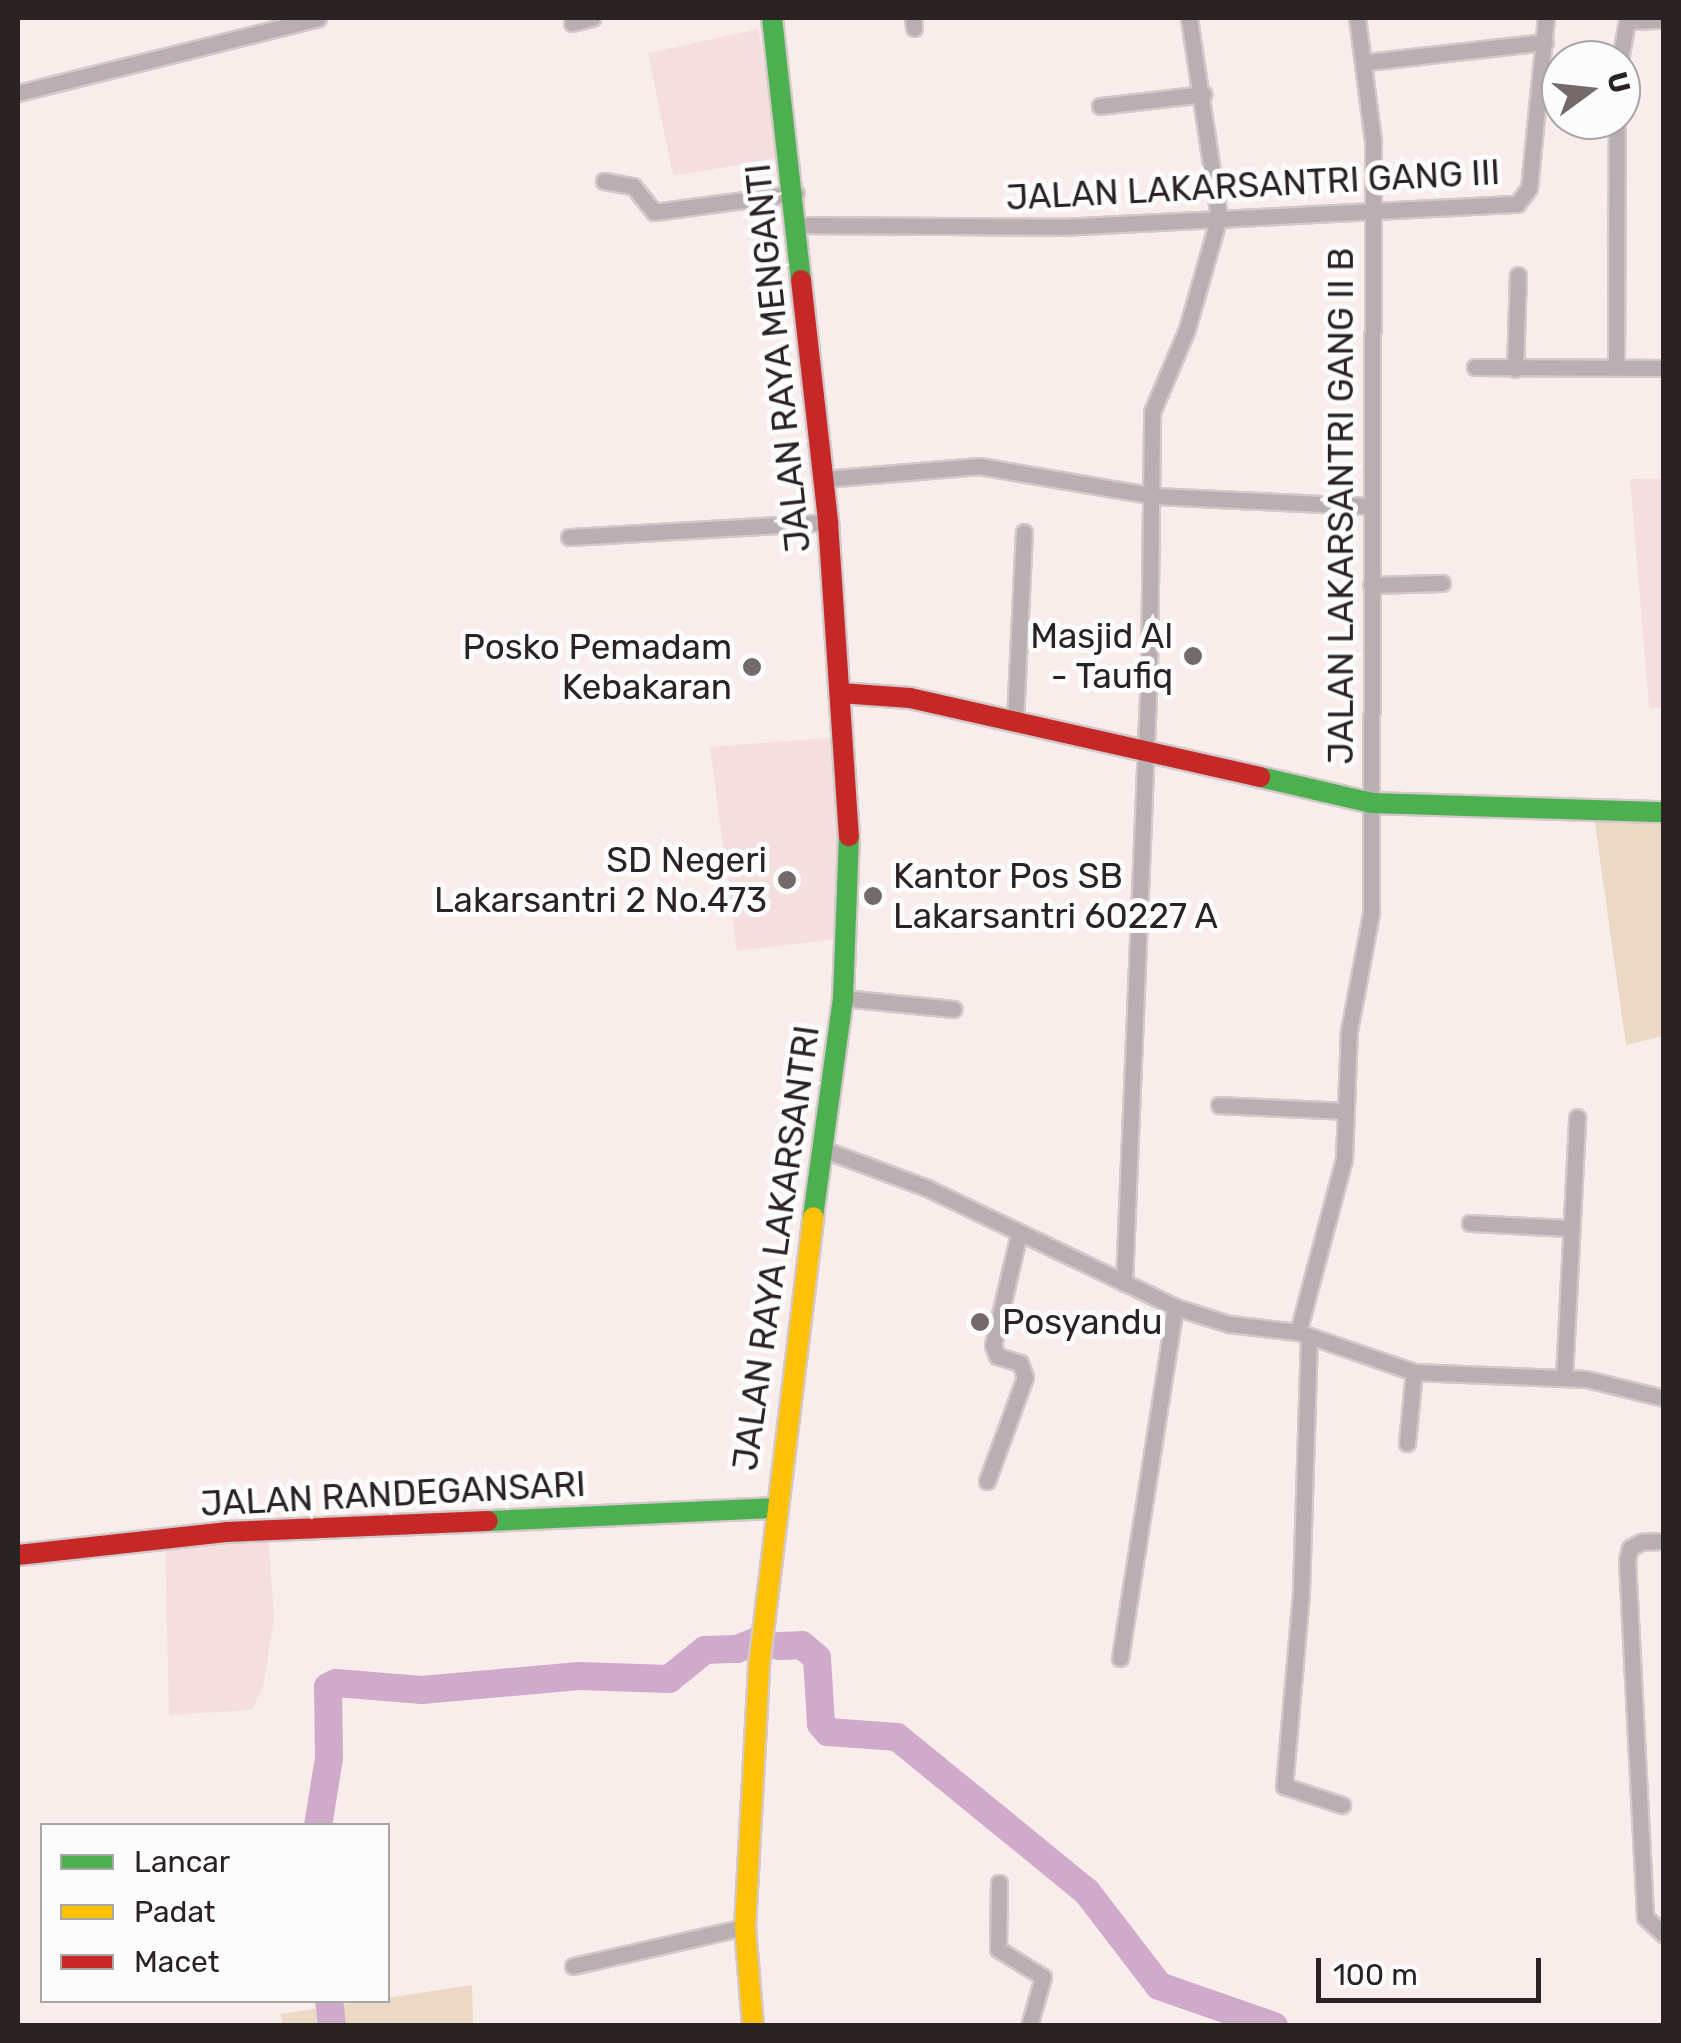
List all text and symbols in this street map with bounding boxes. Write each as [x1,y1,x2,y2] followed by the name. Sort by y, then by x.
[1541,40,1641,140] north arrow
[1600,69,1637,97] text: U
[1005,151,1501,219] street label: JALAN LAKARSANTRI GANG III
[737,161,819,555] street label: JALAN RAYA MENGANTI
[1320,248,1362,764] street label: JALAN LAKARSANTRI GANG II B
[1029,615,1173,697] place label: Masjid Al - Taufiq
[462,626,732,708] place label: Posko Pemadam Kebakaran
[1182,645,1204,667] marker: Masjid Al - Taufiq
[741,656,763,678] marker: Posko Pemadam Kebakaran
[434,839,767,921] place label: SD Negeri Lakarsantri 2 No.473
[893,855,1219,937] place label: Kantor Pos SB Lakarsantri 60227 A
[776,869,798,891] marker: SD Negeri Lakarsantri 2 No.473
[862,885,884,907] marker: Kantor Pos SB Lakarsantri 60227 A
[724,1022,828,1474] street label: JALAN RAYA LAKARSANTRI
[1002,1301,1163,1343] place label: Posyandu
[967,1309,993,1335] marker: Posyandu
[199,1463,587,1525] street label: JALAN RANDEGANSARI
[40,1823,390,2003] legend
[134,1844,230,1880] text: Lancar
[134,1894,216,1930] text: Padat
[1321,1938,1546,2000] scale bar
[134,1944,219,1980] text: Macet
[1333,1957,1418,1993] text: 100 m

